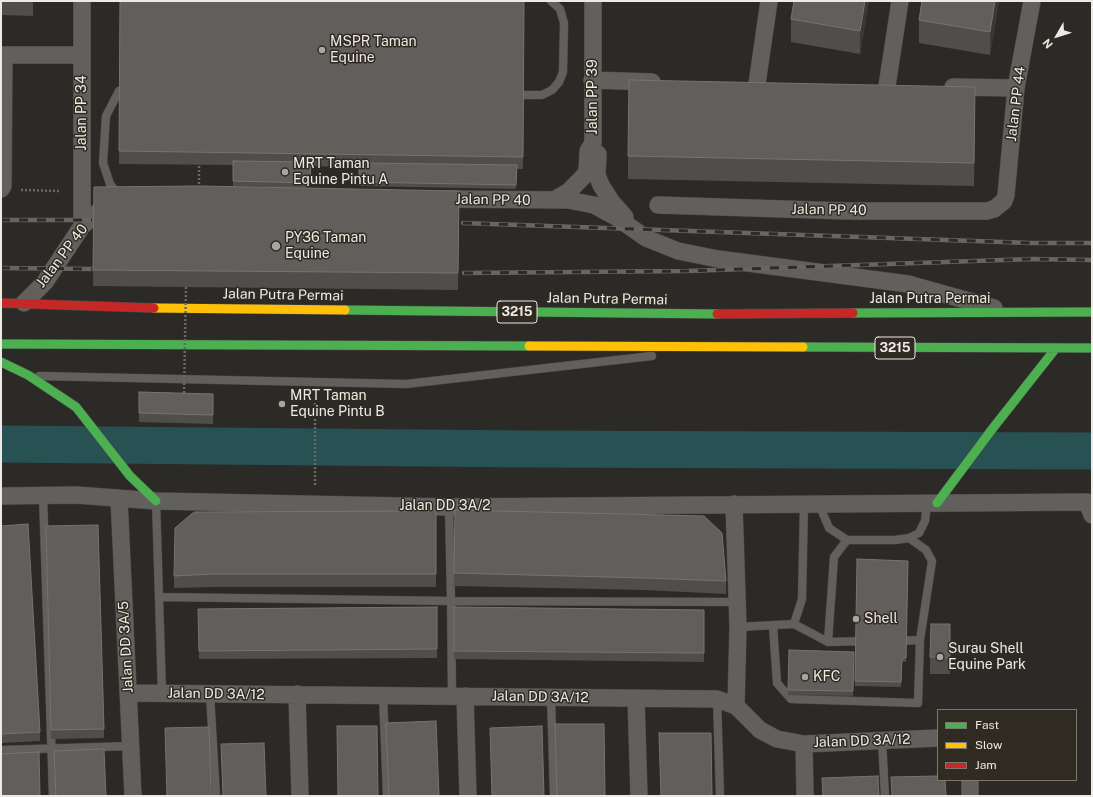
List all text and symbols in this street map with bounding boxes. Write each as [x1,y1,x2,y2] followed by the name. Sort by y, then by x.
[1037,16,1077,56] north arrow
[330,34,417,66] place label: MSPR Taman Equine
[1040,36,1055,51] text: N
[317,45,327,55] marker: MSPR Taman Equine
[585,59,601,135] street label: Jalan PP 39
[1003,66,1029,142] street label: Jalan PP 44
[74,75,90,151] street label: Jalan PP 34
[293,156,388,188] place label: MRT Taman Equine Pintu A
[280,167,290,177] marker: MRT Taman Equine Pintu A
[455,191,531,209] street label: Jalan PP 40
[791,201,867,219] street label: Jalan PP 40
[33,221,91,291] street label: Jalan PP 40
[285,230,366,262] place label: PY36 Taman Equine
[270,240,282,252] marker: PY36 Taman Equine
[222,286,344,304] street label: Jalan Putra Permai
[546,290,668,308] street label: Jalan Putra Permai
[870,291,990,307] street label: Jalan Putra Permai
[497,301,537,323] road number: 3215
[875,337,915,359] road number: 3215
[290,388,385,420] place label: MRT Taman Equine Pintu B
[277,399,287,409] marker: MRT Taman Equine Pintu B
[399,498,491,514] street label: Jalan DD 3A/2
[115,601,137,693] street label: Jalan DD 3A/5
[864,611,898,627] place label: Shell
[851,614,861,624] marker: Shell
[948,641,1026,674] place label: Surau Shell Equine Park
[935,652,945,662] marker: Surau Shell Equine Park
[813,669,841,685] place label: KFC
[800,672,810,682] marker: KFC
[167,685,265,703] street label: Jalan DD 3A/12
[491,688,589,706] street label: Jalan DD 3A/12
[937,709,1077,781] legend
[975,718,999,732] text: Fast
[813,731,911,751] street label: Jalan DD 3A/12
[975,738,1002,752] text: Slow
[975,758,997,772] text: Jam

